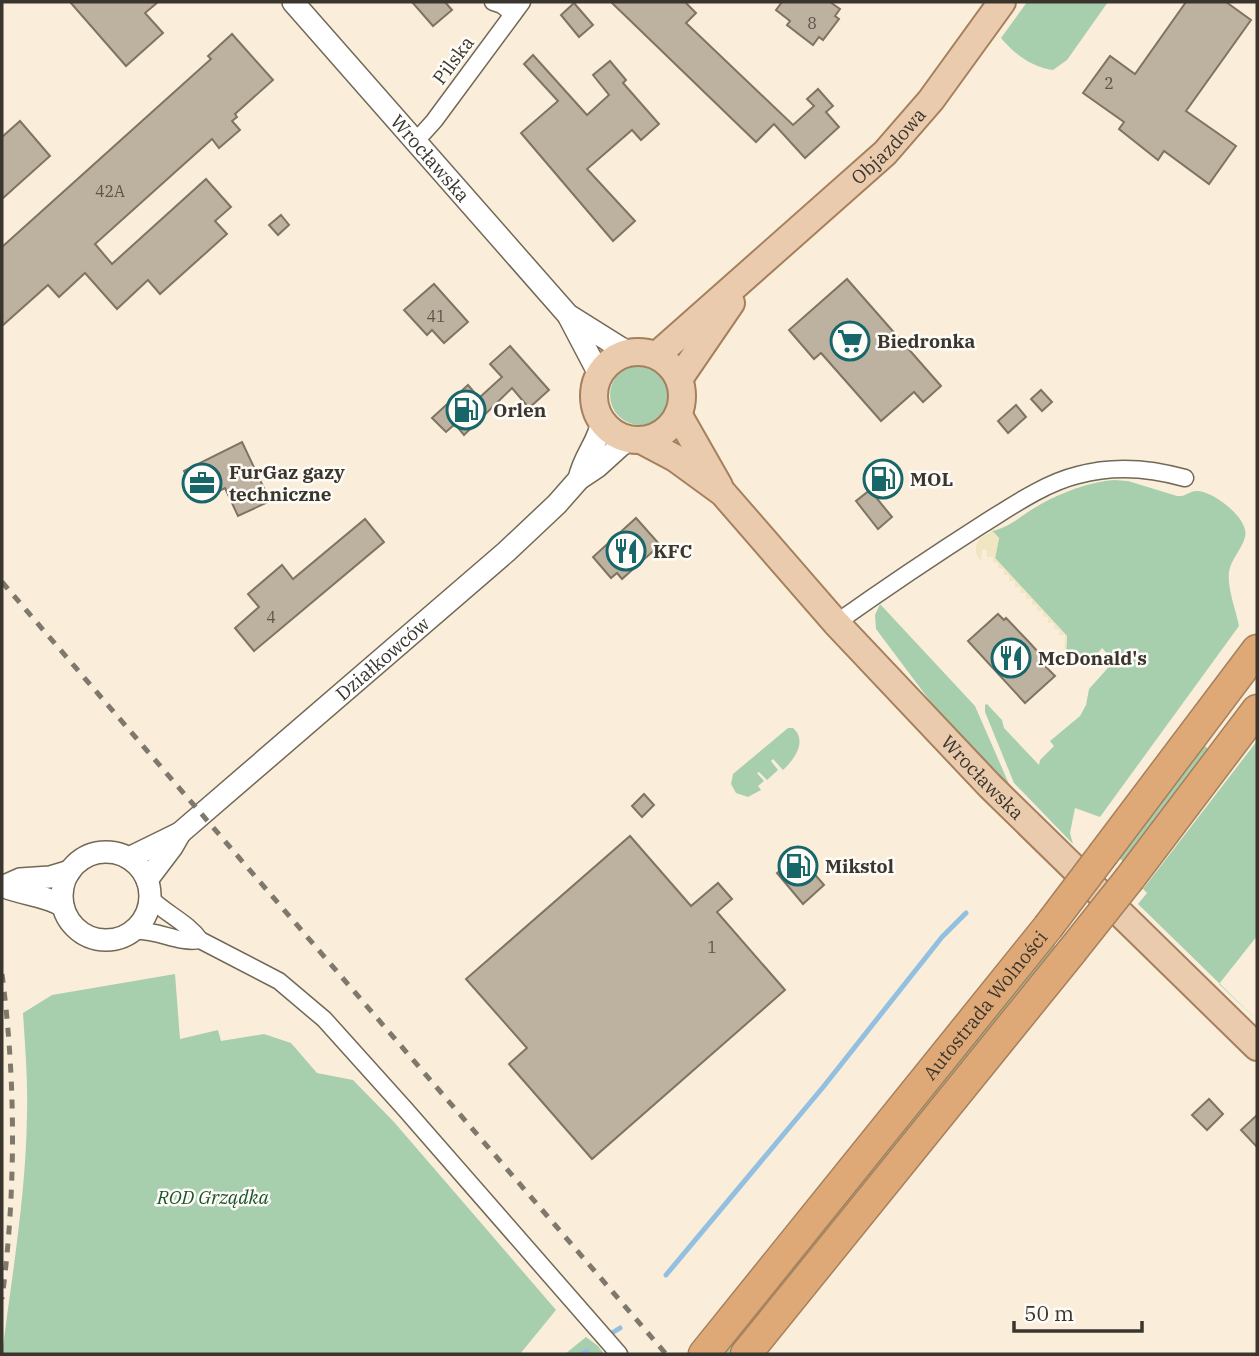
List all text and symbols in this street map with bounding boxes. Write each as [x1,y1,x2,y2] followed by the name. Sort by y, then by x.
[807,13,817,33] house number: 8
[427,31,479,89] street label: Pilska
[1104,73,1114,93] house number: 2
[846,103,931,189] street label: Objazdowa
[385,110,475,207] street label: Wrocławska
[95,181,125,201] house number: 42A
[426,306,446,326] house number: 41
[829,320,871,362] supermarket icon: Biedronka
[877,329,975,353] place label: Biedronka
[445,389,487,431] fuel station icon: Orlen
[493,398,547,422] place label: Orlen
[862,458,904,500] fuel station icon: MOL
[229,460,345,506] place label: FurGaz gazy techniczne
[181,462,223,504] office icon: FurGaz gazy techniczne
[910,467,953,491] place label: MOL
[605,530,647,572] restaurant icon: KFC
[653,539,692,563] place label: KFC
[266,607,276,627] house number: 4
[330,611,434,706] street label: Działkowców
[990,637,1032,679] restaurant icon: McDonald's
[1038,646,1147,670] place label: McDonald's
[936,730,1029,825] street label: Wrocławska
[777,845,819,887] fuel station icon: Mikstol
[825,854,894,878] place label: Mikstol
[918,926,1052,1085] street label: Autostrada Wolności
[707,937,717,957] house number: 1
[156,1185,270,1209] park label: ROD Grządka
[1014,1290,1142,1334] scale bar
[1024,1299,1074,1327] text: 50 m

